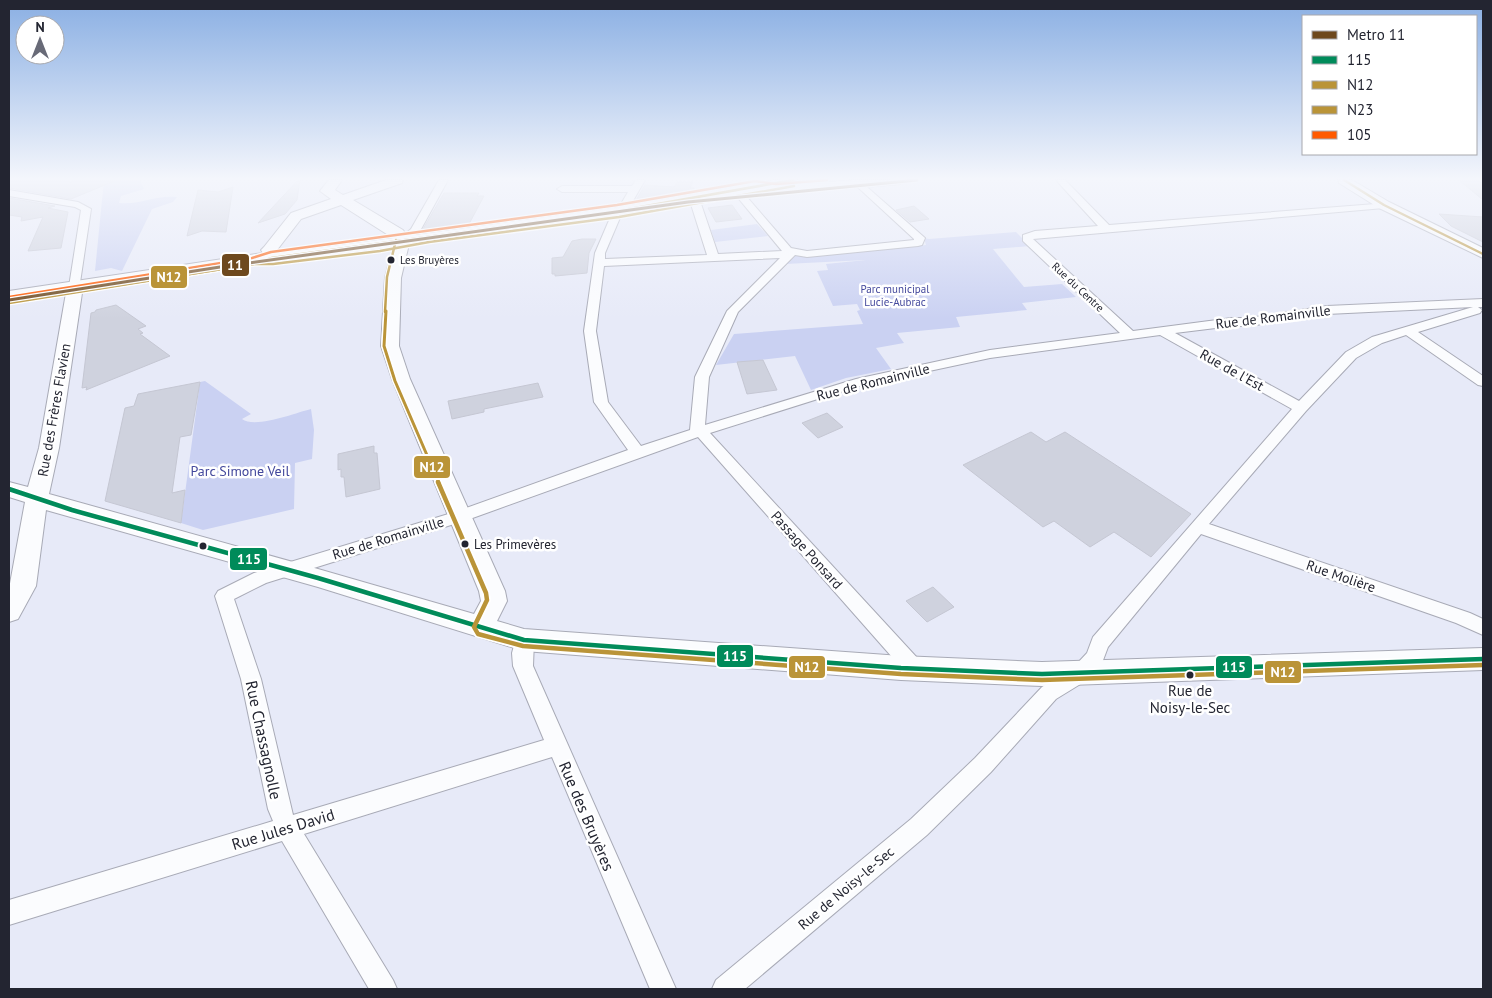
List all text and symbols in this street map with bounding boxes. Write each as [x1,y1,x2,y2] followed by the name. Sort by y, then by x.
[15,15,65,65] north arrow
[1302,15,1477,155] legend
[35,18,45,36] text: N
[1347,25,1405,44] text: Metro 11
[1347,50,1372,69] text: 115
[1347,75,1373,94] text: N12
[1347,100,1373,119] text: N23
[1347,125,1372,144] text: 105
[221,253,250,277] line badge: 11
[400,253,459,267] place label: Les Bruyères
[386,255,396,265] marker: Les Bruyères
[227,256,243,274] text: 11
[1049,259,1107,315] street label: Rue du Centre
[150,265,188,289] line badge: N12
[156,268,182,286] text: N12
[861,282,930,309] park label: Parc municipal Lucie-Aubrac
[1215,301,1331,333] street label: Rue de Romainville
[33,342,75,478] street label: Rue des Frères Flavien
[1197,345,1267,395] street label: Rue de l'Est
[815,359,931,405] street label: Rue de Romainville
[413,455,451,479] line badge: N12
[419,458,445,476] text: N12
[191,462,290,480] park label: Parc Simone Veil
[767,507,847,593] street label: Passage Ponsard
[330,512,446,564] street label: Rue de Romainville
[474,536,556,553] place label: Les Primevères
[460,539,470,549] marker: Les Primevères
[198,541,208,551] unlabelled marker
[229,547,268,571] line badge: 115
[237,550,261,568] text: 115
[1304,556,1378,596] street label: Rue Molière
[716,644,754,668] line badge: 115
[723,647,747,665] text: 115
[788,655,826,679] line badge: N12
[1215,655,1253,679] line badge: 115
[794,658,820,676] text: N12
[1222,658,1246,676] text: 115
[1264,660,1302,684] line badge: N12
[1270,663,1296,681] text: N12
[1185,670,1195,680] marker: Rue de Noisy-le-Sec
[242,679,286,801] street label: Rue Chassagnolle
[1150,681,1230,717] place label: Rue de Noisy-le-Sec
[555,758,619,874] street label: Rue des Bruyères
[229,804,337,854] street label: Rue Jules David
[794,843,898,933] street label: Rue de Noisy-le-Sec

